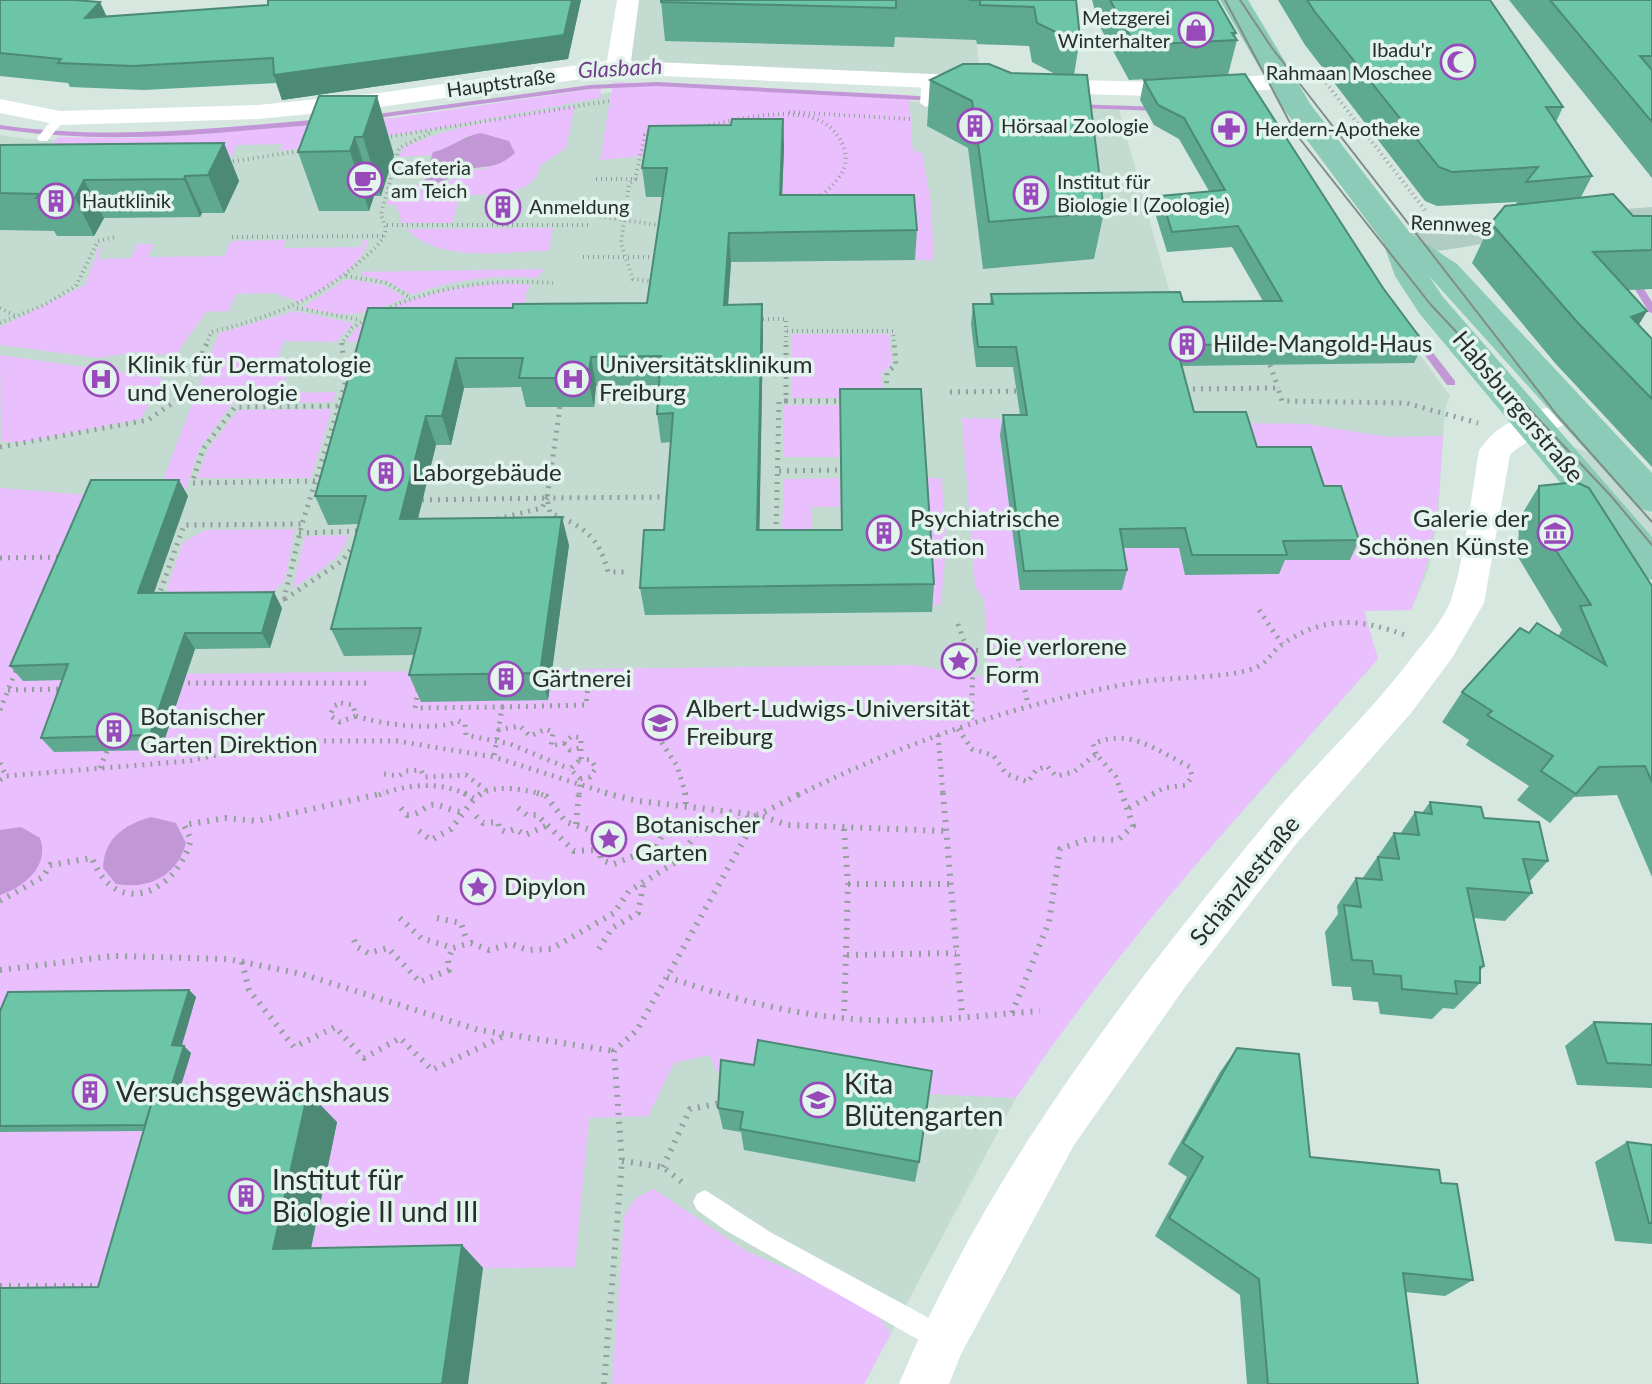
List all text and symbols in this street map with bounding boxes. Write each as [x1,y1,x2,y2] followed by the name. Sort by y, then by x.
[1058,5,1171,52] place label: Metzgerei Winterhalter
[1177,11,1215,49] shop icon: Metzgerei Winterhalter
[1266,37,1433,84] place label: Ibadu'r Rahmaan Moschee
[1439,43,1477,81] mosque icon: Ibadu'r Rahmaan Moschee
[577,52,663,83] water label: Glasbach
[445,63,557,102] street label: Hauptstraße
[956,107,994,145] building icon: Hörsaal Zoologie
[1210,110,1248,148] pharmacy icon: Herdern-Apotheke
[1001,113,1149,137] place label: Hörsaal Zoologie
[1255,116,1420,140] place label: Herdern-Apotheke
[391,155,471,202] place label: Cafeteria am Teich
[346,161,384,199] cafe icon: Cafeteria am Teich
[1057,169,1230,216] place label: Institut für Biologie I (Zoologie)
[1012,175,1050,213] building icon: Institut für Biologie I (Zoologie)
[37,182,75,220] building icon: Hautklinik
[82,188,172,212] place label: Hautklinik
[484,188,522,226] building icon: Anmeldung
[529,194,629,218] place label: Anmeldung
[1410,210,1492,236] street label: Rennweg
[1447,324,1591,488] street label: Habsburgerstraße
[1168,325,1206,363] building icon: Hilde-Mangold-Haus
[1213,328,1432,357] place label: Hilde-Mangold-Haus
[127,349,371,406] place label: Klinik für Dermatologie und Venerologie
[599,349,812,406] place label: Universitätsklinikum Freiburg
[82,360,120,398] hospital icon: Klinik für Dermatologie und Venerologie
[554,360,592,398] hospital icon: Universitätsklinikum Freiburg
[367,454,405,492] building icon: Laborgebäude
[412,457,562,486] place label: Laborgebäude
[910,503,1060,560] place label: Psychiatrische Station
[1358,503,1529,560] place label: Galerie der Schönen Künste
[865,514,903,552] building icon: Psychiatrische Station
[1536,514,1574,552] museum icon: Galerie der Schönen Künste
[985,631,1127,688] place label: Die verlorene Form
[940,642,978,680] place icon: Die verlorene Form
[487,660,525,698] building icon: Gärtnerei
[532,663,631,692] place label: Gärtnerei
[686,693,970,750] place label: Albert-Ludwigs-Universität Freiburg
[140,701,318,758] place label: Botanischer Garten Direktion
[641,704,679,742] school or university icon: Albert-Ludwigs-Universität Freiburg
[95,712,133,750] building icon: Botanischer Garten Direktion
[635,809,760,866] place label: Botanischer Garten
[1183,809,1305,951] street label: Schänzlestraße
[590,820,628,858] place icon: Botanischer Garten
[459,868,497,906] place icon: Dipylon
[504,871,586,900] place label: Dipylon
[844,1066,1003,1132] place label: Kita Blütengarten
[71,1073,109,1111] building icon: Versuchsgewächshaus
[116,1074,390,1108] place label: Versuchsgewächshaus
[799,1081,837,1119] school or university icon: Kita Blütengarten
[272,1162,479,1228] place label: Institut für Biologie II und III
[227,1177,265,1215] building icon: Institut für Biologie II und III

